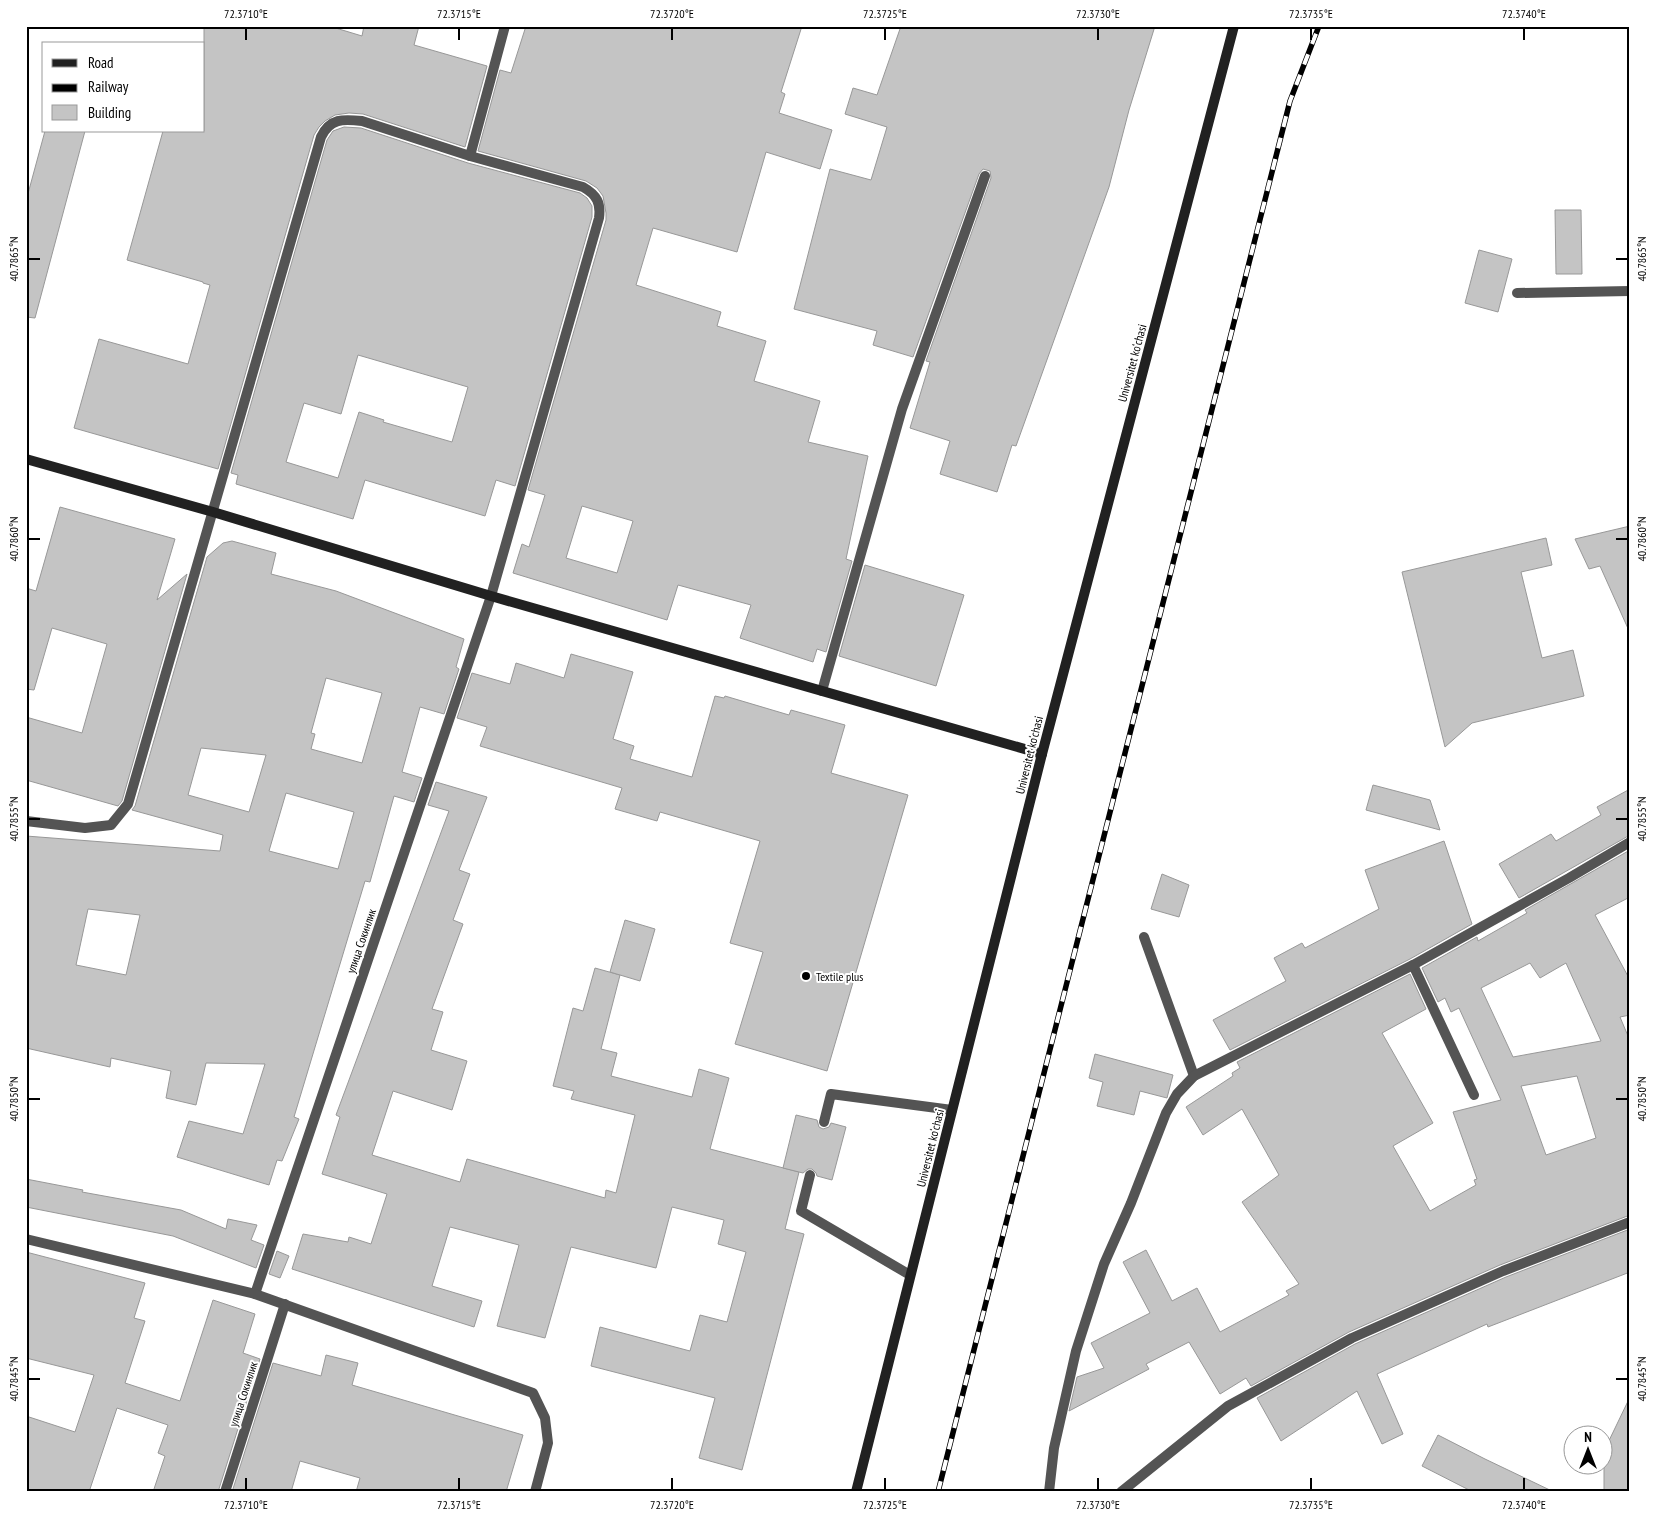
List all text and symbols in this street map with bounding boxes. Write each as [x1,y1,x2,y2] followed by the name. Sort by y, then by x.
[224,6,268,21] text: 72.3710°E
[437,6,481,21] text: 72.3715°E
[650,6,694,21] text: 72.3720°E
[863,6,907,21] text: 72.3725°E
[1076,6,1120,21] text: 72.3730°E
[1289,6,1333,21] text: 72.3735°E
[1502,6,1546,21] text: 72.3740°E
[42,42,205,132] legend
[88,53,114,72] text: Road
[88,77,129,96] text: Railway
[88,103,131,122] text: Building
[6,236,21,282] text: 40.7865°N
[1634,236,1649,282] text: 40.7865°N
[1114,322,1150,404] street label: Universitet kо‘chasi
[6,516,21,562] text: 40.7860°N
[1634,516,1649,562] text: 40.7860°N
[1012,714,1046,796] street label: Universitet kо‘chasi
[6,796,21,842] text: 40.7855°N
[1634,796,1649,842] text: 40.7855°N
[343,906,379,975] street label: улица Сокинлик
[816,969,863,984] place label: Textile plus
[800,970,812,982] marker: Textile plus
[6,1076,21,1122] text: 40.7850°N
[1634,1076,1649,1122] text: 40.7850°N
[913,1107,947,1189] street label: Universitet kо‘chasi
[6,1356,21,1402] text: 40.7845°N
[1634,1356,1649,1402] text: 40.7845°N
[225,1359,261,1428] street label: улица Сокинлик
[1564,1426,1614,1476] north arrow
[1584,1428,1592,1446] text: N
[224,1497,268,1512] text: 72.3710°E
[437,1497,481,1512] text: 72.3715°E
[650,1497,694,1512] text: 72.3720°E
[863,1497,907,1512] text: 72.3725°E
[1076,1497,1120,1512] text: 72.3730°E
[1289,1497,1333,1512] text: 72.3735°E
[1502,1497,1546,1512] text: 72.3740°E

